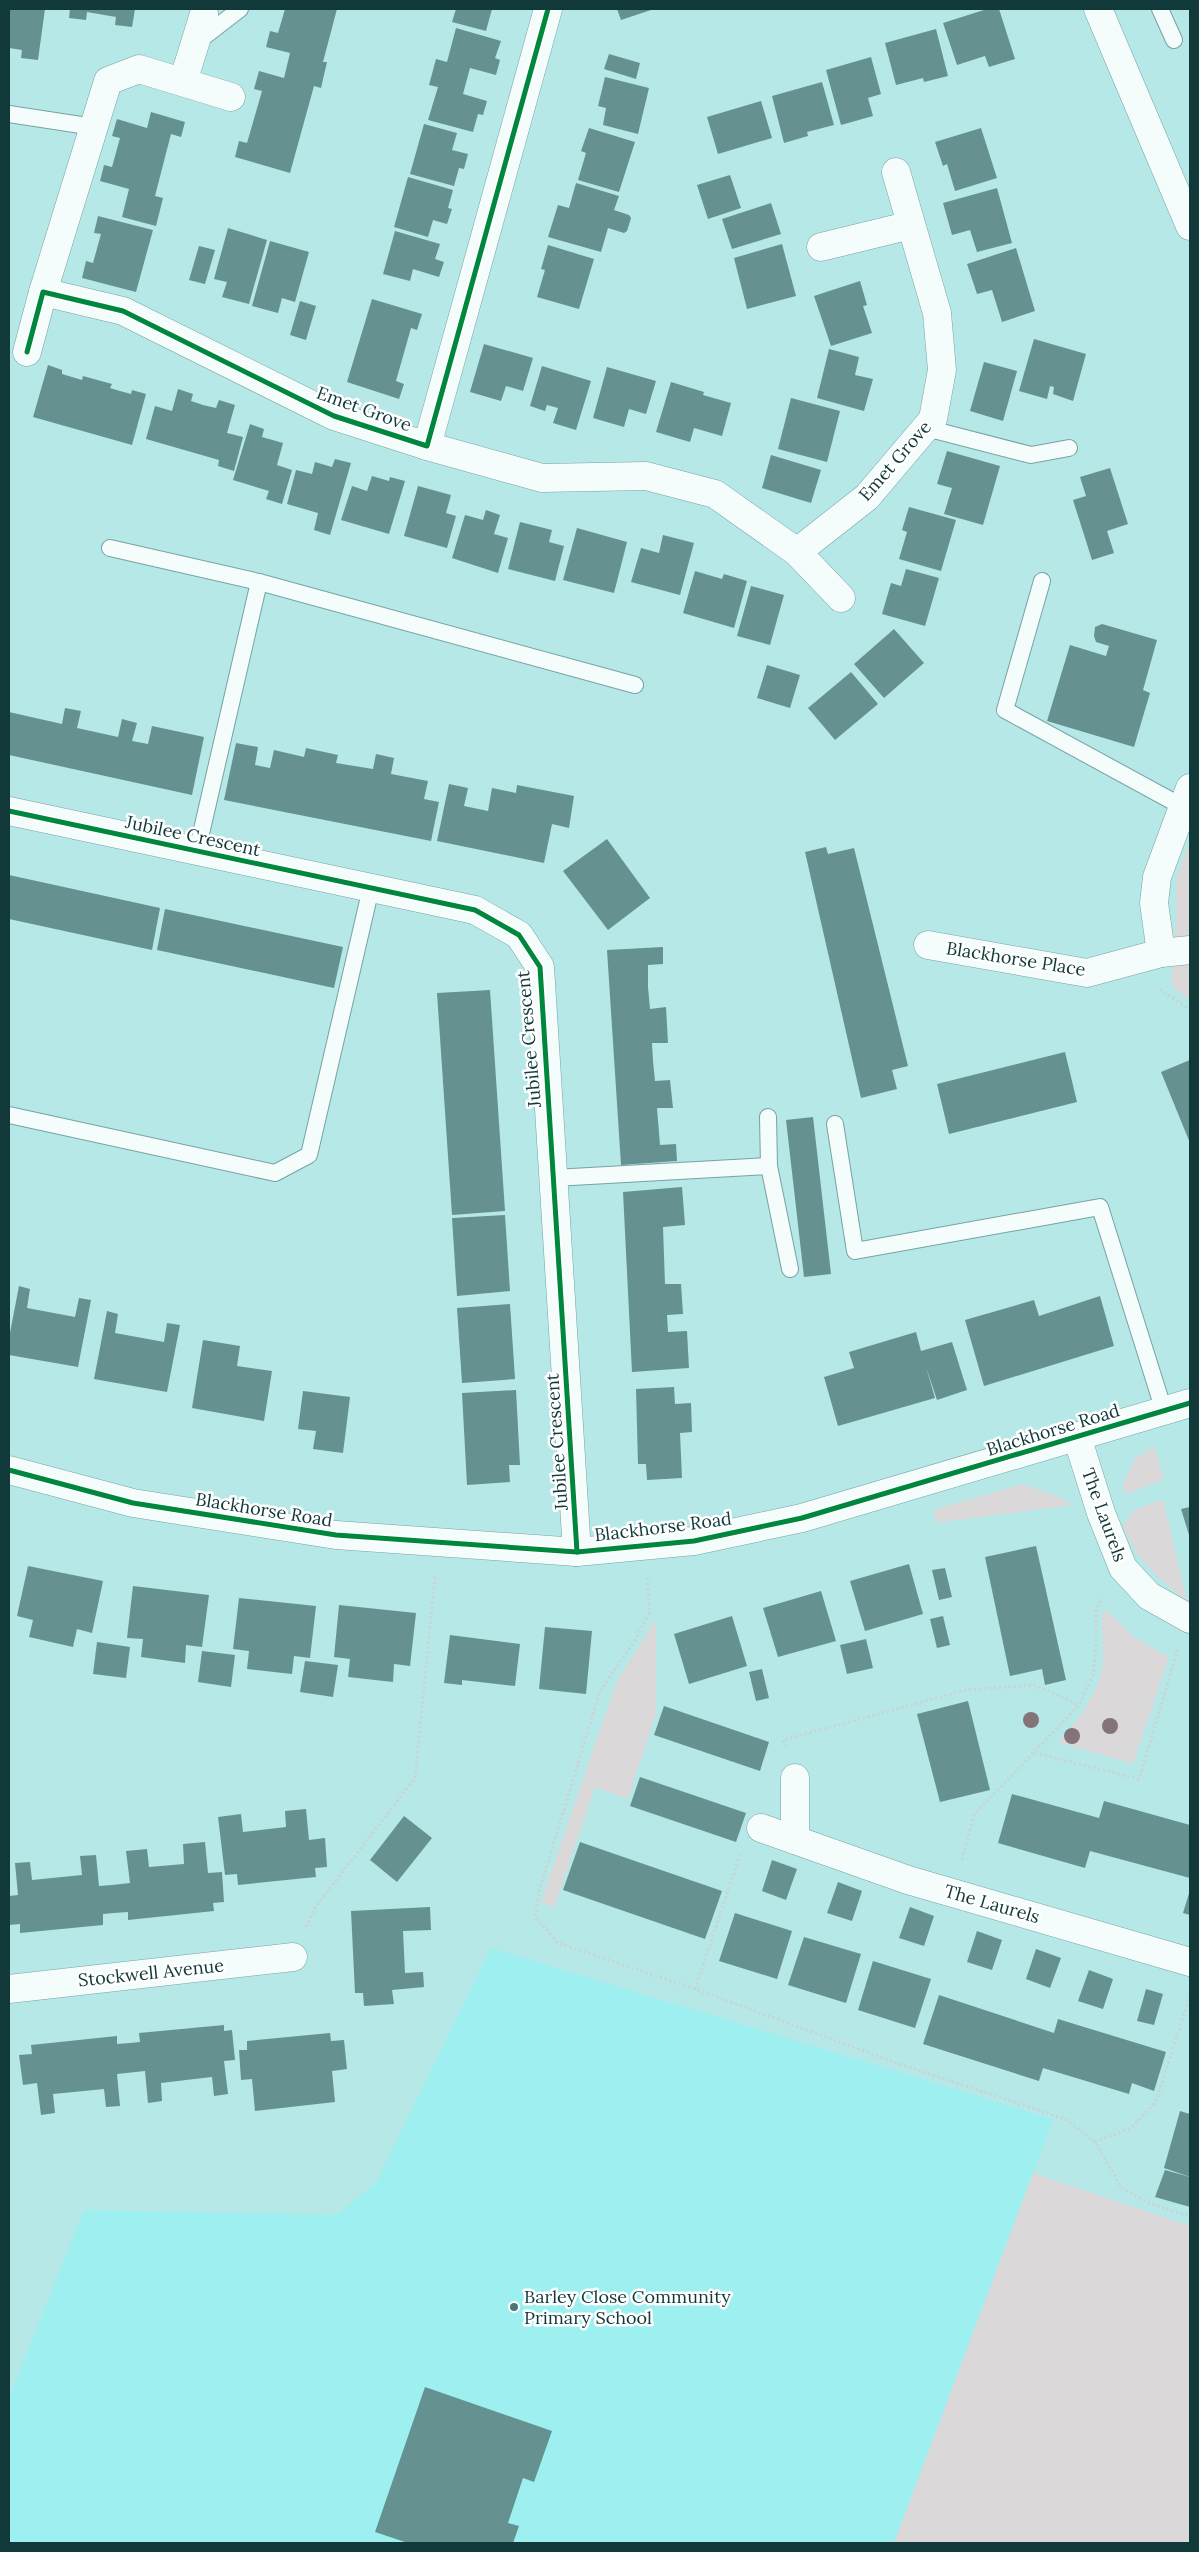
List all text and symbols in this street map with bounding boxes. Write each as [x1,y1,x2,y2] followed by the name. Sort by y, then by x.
[314,381,415,436] street label: Emet Grove
[853,416,936,506] street label: Emet Grove
[123,810,263,861] street label: Jubilee Crescent
[945,936,1088,981] street label: Blackhorse Place
[511,970,546,1109] street label: Jubilee Crescent
[540,1373,573,1512] street label: Jubilee Crescent
[983,1398,1122,1461] street label: Blackhorse Road
[1077,1465,1132,1565] street label: The Laurels
[194,1487,334,1532] street label: Blackhorse Road
[593,1507,733,1546] street label: Blackhorse Road
[942,1879,1042,1928] street label: The Laurels
[77,1953,225,1992] street label: Stockwell Avenue
[524,2285,731,2329] place label: Barley Close Community Primary School
[508,2301,520,2313] marker: Barley Close Community Primary School

